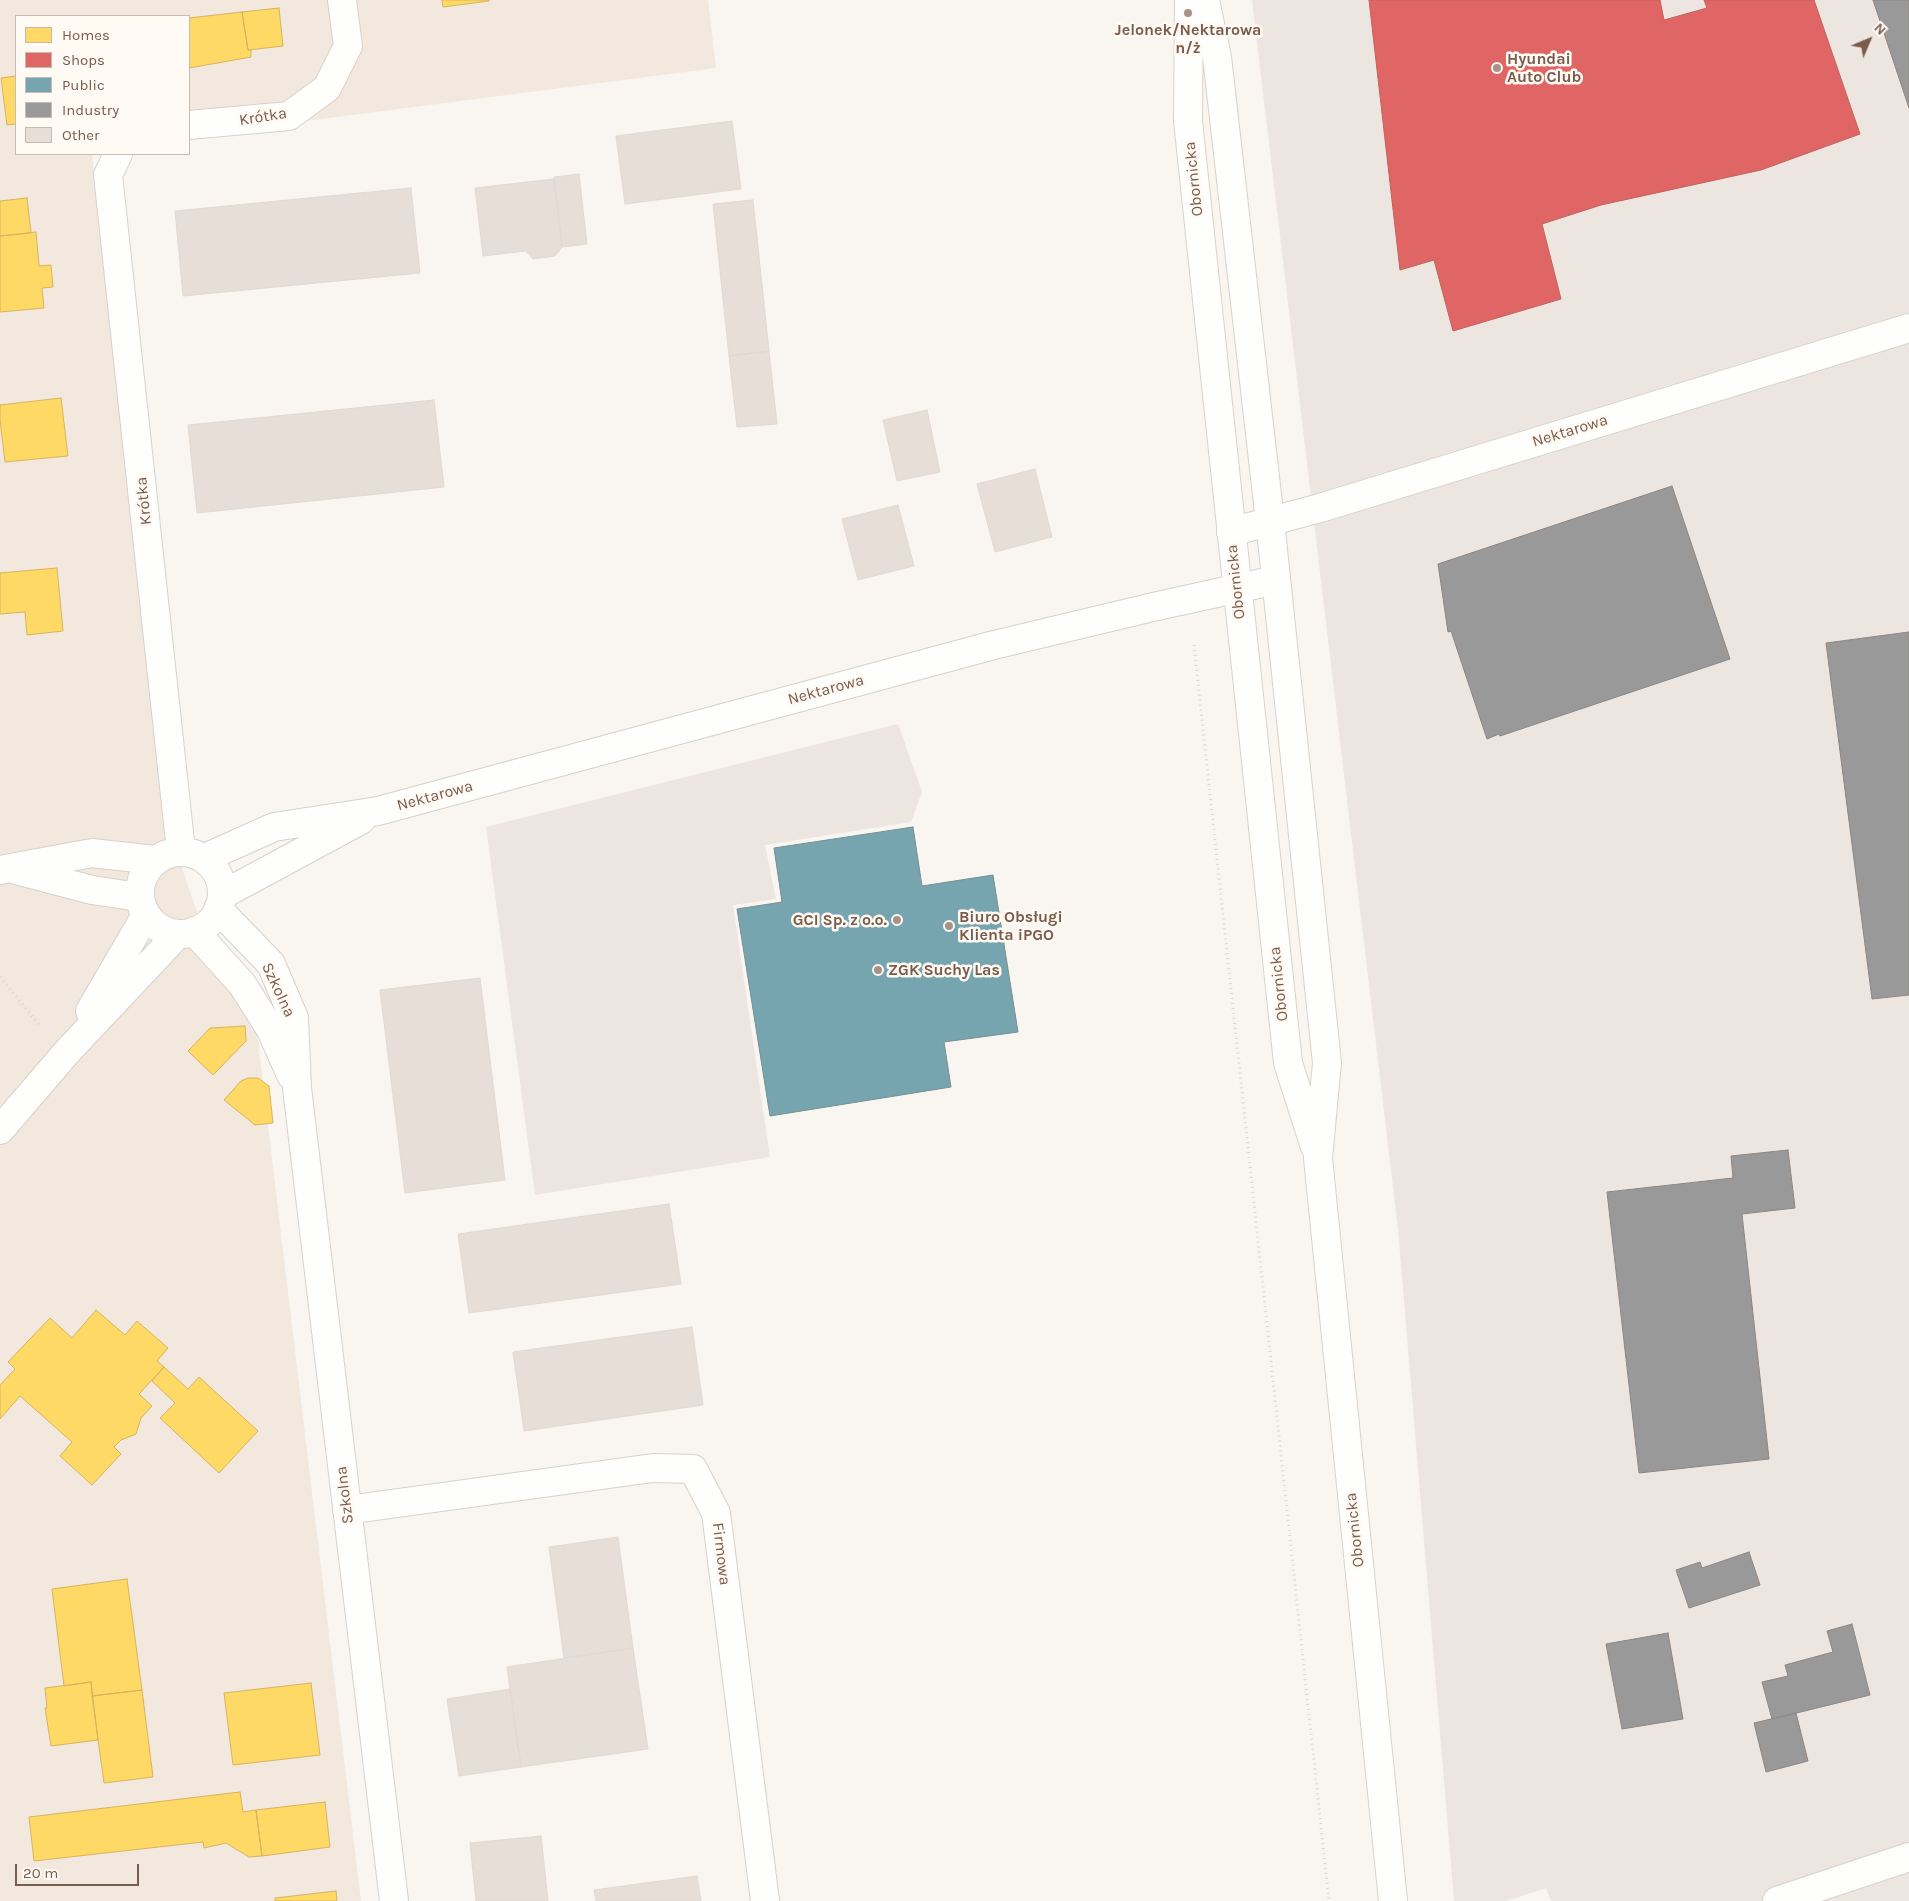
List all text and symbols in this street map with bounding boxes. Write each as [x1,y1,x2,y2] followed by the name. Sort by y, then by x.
[1182,7,1194,19] marker: Jelonek/Nektarowa n/ż
[15,15,190,155] legend
[1844,15,1894,65] north arrow
[1870,19,1890,39] text: N
[1115,20,1261,58] place label: Jelonek/Nektarowa n/ż
[62,26,110,44] text: Homes
[1507,49,1581,87] place label: Hyundai Auto Club
[62,51,105,69] text: Shops
[1491,62,1503,74] marker: Hyundai Auto Club
[62,76,105,94] text: Public
[62,101,119,119] text: Industry
[238,104,288,130] street label: Krótka
[62,126,100,144] text: Other
[1181,141,1207,217] street label: Obornicka
[1530,410,1610,452] street label: Nektarowa
[132,476,156,526] street label: Krótka
[1223,544,1249,620] street label: Obornicka
[786,671,866,709] street label: Nektarowa
[395,777,475,815] street label: Nektarowa
[959,907,1063,945] place label: Biuro Obsługi Klienta iPGO
[793,910,887,930] place label: GCI Sp. z o.o.
[891,914,903,926] marker: GCI Sp. z o.o.
[943,920,955,932] marker: Biuro Obsługi Klienta iPGO
[1266,946,1292,1022] street label: Obornicka
[257,960,299,1020] street label: Szkolna
[888,960,1000,980] place label: ZGK Suchy Las
[872,964,884,976] marker: ZGK Suchy Las
[332,1465,358,1525] street label: Szkolna
[1342,1492,1368,1568] street label: Obornicka
[708,1522,734,1586] street label: Firmowa
[18,1854,141,1886] scale bar
[23,1864,58,1882] text: 20 m

